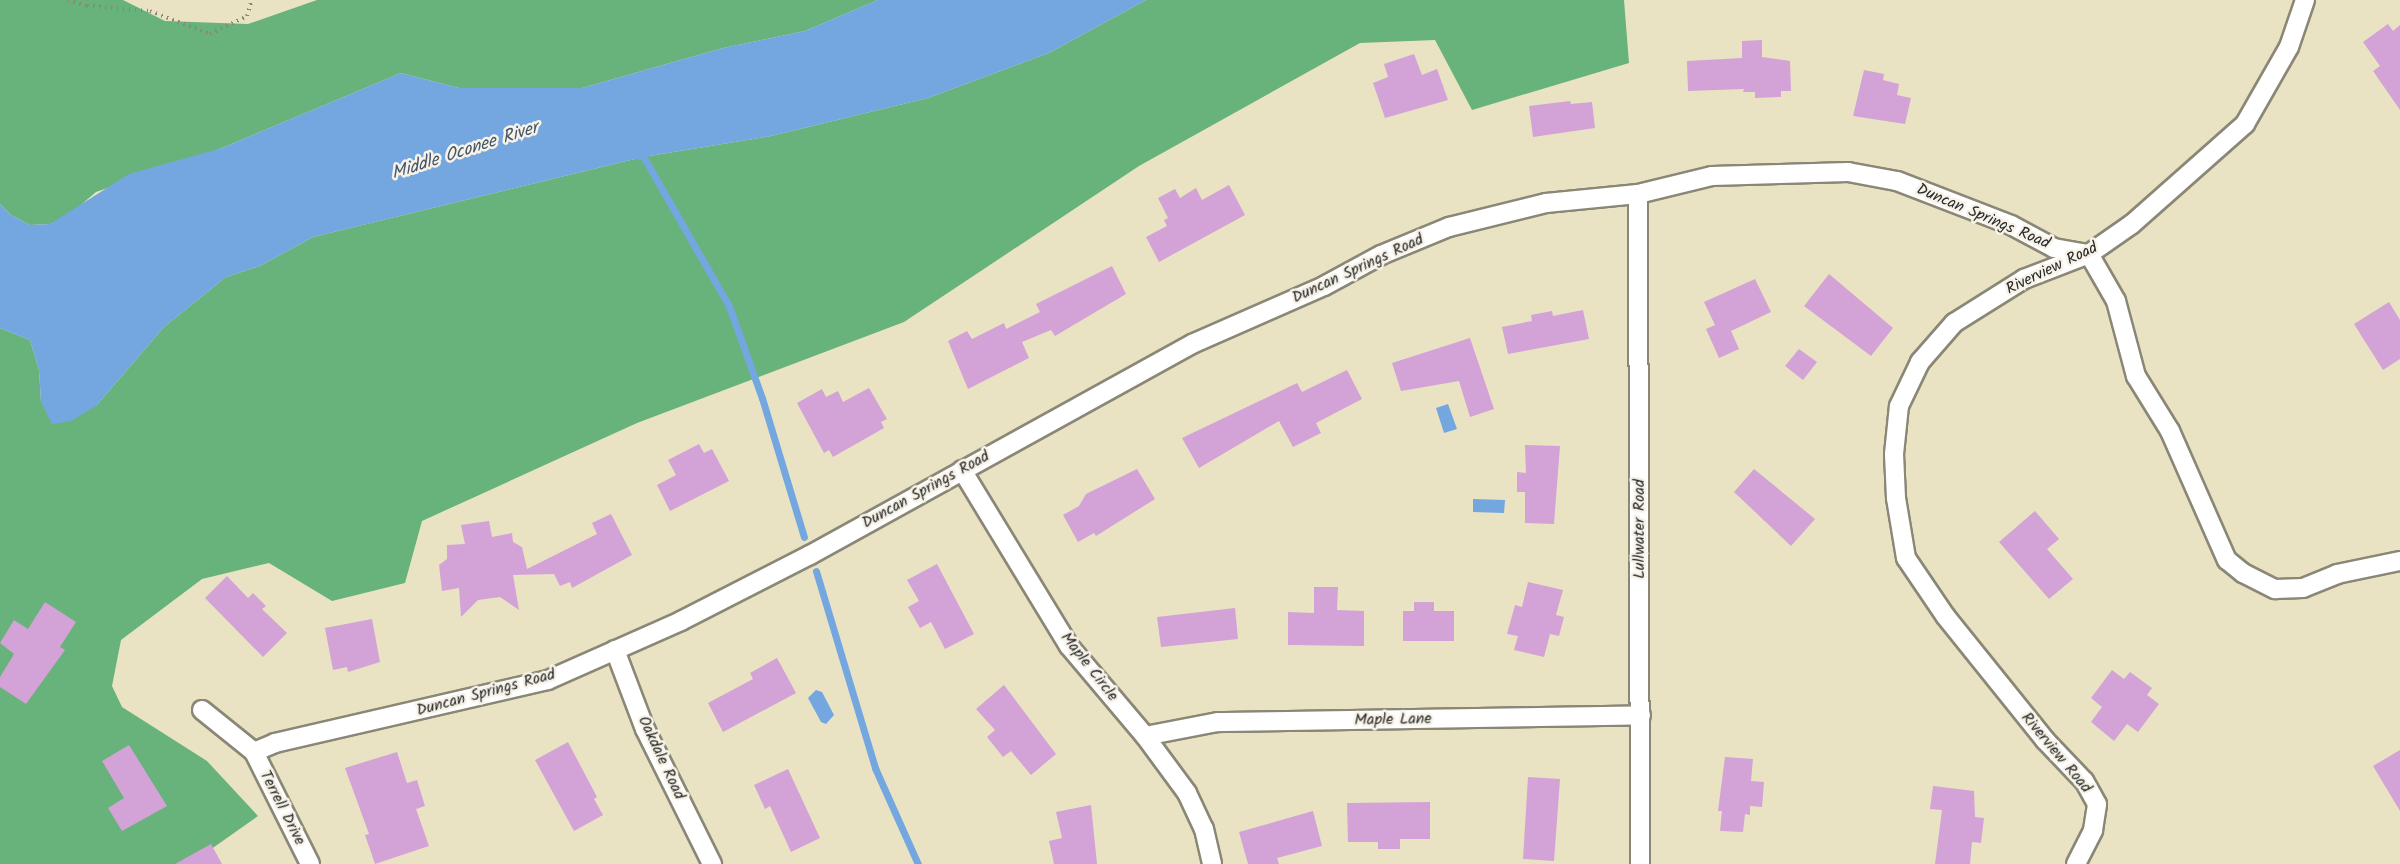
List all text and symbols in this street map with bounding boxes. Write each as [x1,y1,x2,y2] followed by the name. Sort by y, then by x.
[389,118,541,186] water label: Middle Oconee River
[1914,180,2052,254] street label: Duncan Springs Road
[1289,230,1427,308] street label: Duncan Springs Road
[2003,239,2101,299] street label: Riverview Road
[859,447,993,533] street label: Duncan Springs Road
[1630,479,1650,579] street label: Lullwater Road
[1056,629,1122,705] street label: Maple Circle
[415,665,557,721] street label: Duncan Springs Road
[2017,709,2095,797] street label: Riverview Road
[1354,710,1432,730] street label: Maple Lane
[633,713,689,803] street label: Oakdale Road
[255,767,309,849] street label: Terrell Drive

